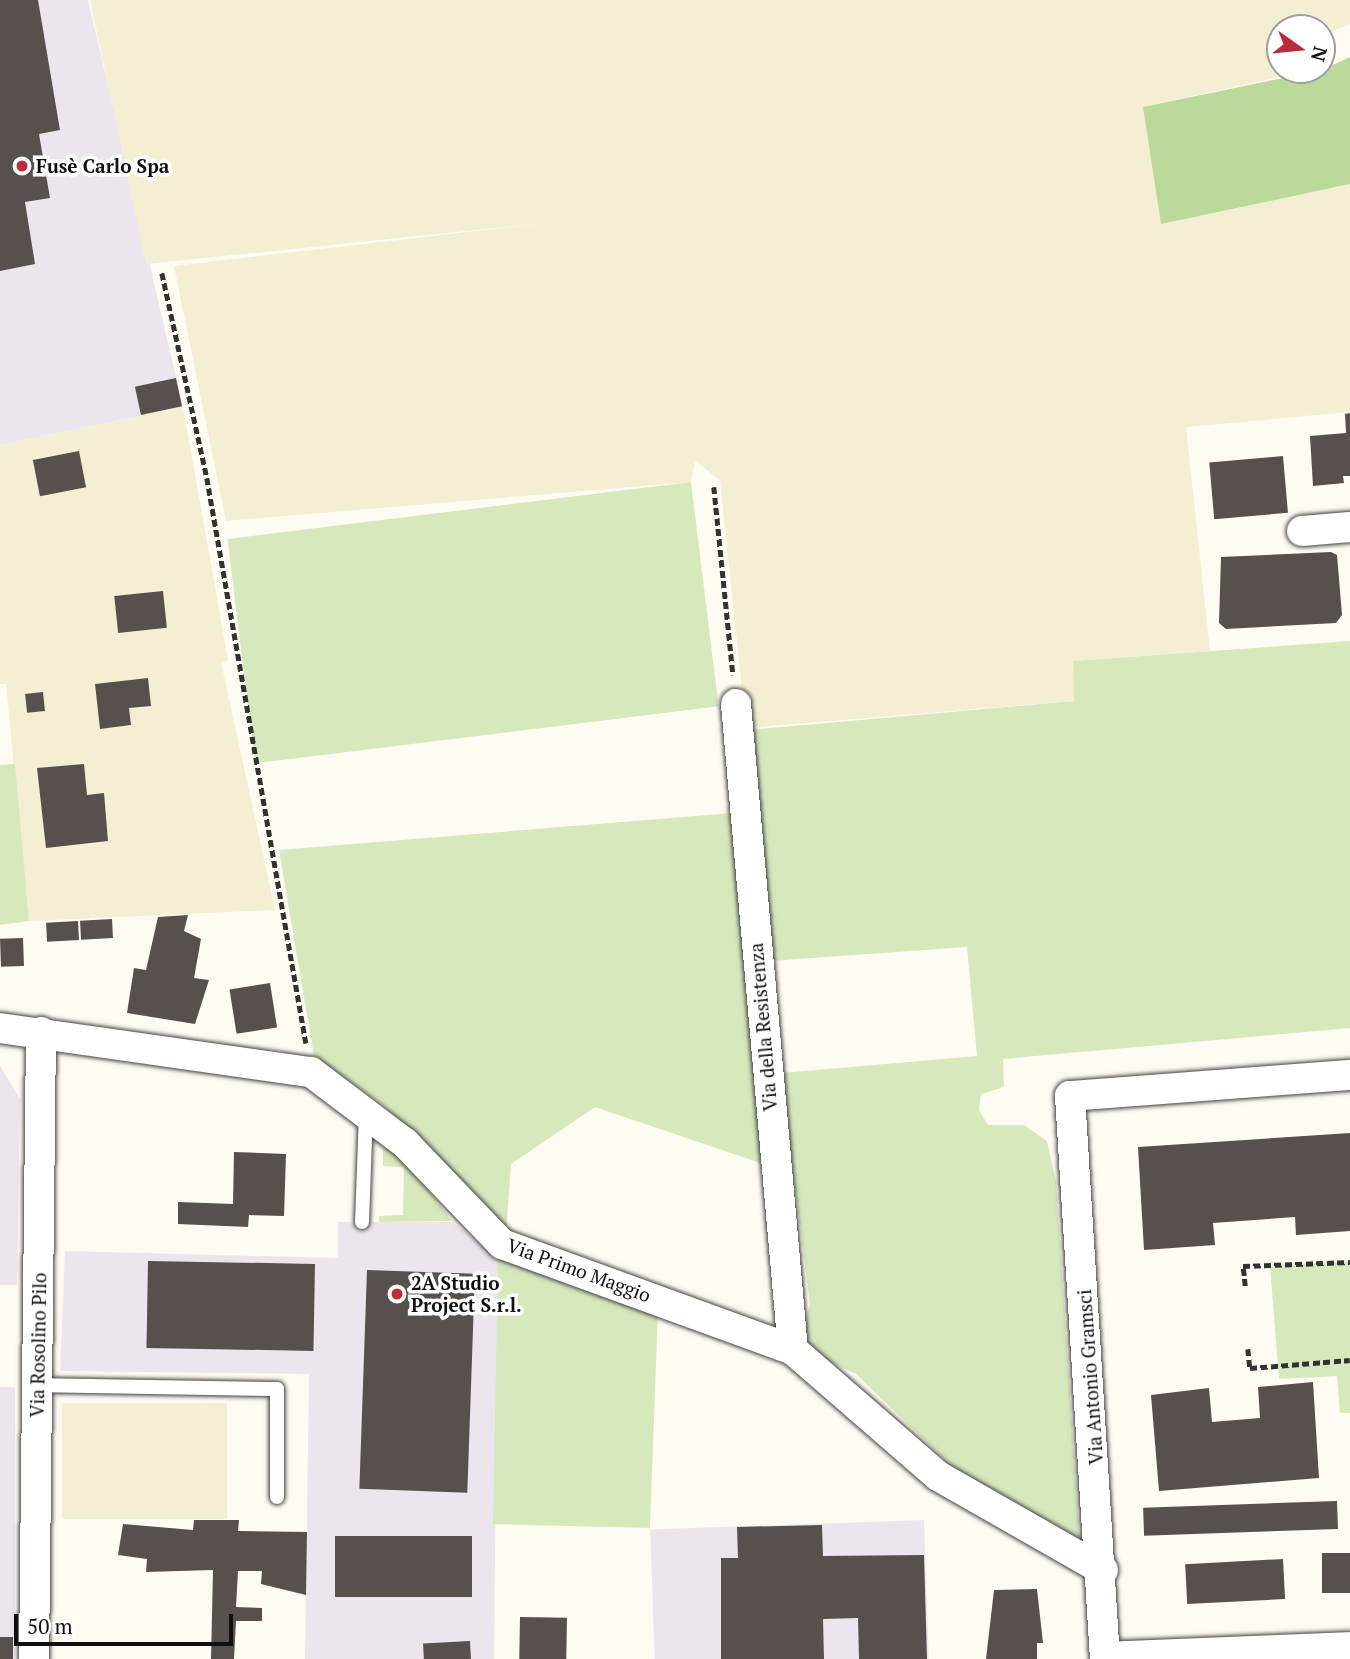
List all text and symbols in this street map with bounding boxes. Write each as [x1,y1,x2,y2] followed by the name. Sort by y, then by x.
[1266,14,1336,84] north arrow
[1306,44,1334,64] text: N
[36,155,169,177] place label: Fusè Carlo Spa
[14,158,30,174] marker: Fusè Carlo Spa
[744,942,782,1112] street label: Via della Resistenza
[504,1233,654,1307] street label: Via Primo Maggio
[25,1272,51,1418] street label: Via Rosolino Pilo
[411,1272,522,1316] place label: 2A Studio Project S.r.l.
[389,1286,405,1302] marker: 2A Studio Project S.r.l.
[1072,1288,1108,1466] street label: Via Antonio Gramsci
[18,1600,236,1644] scale bar
[27,1612,73,1640] text: 50 m

